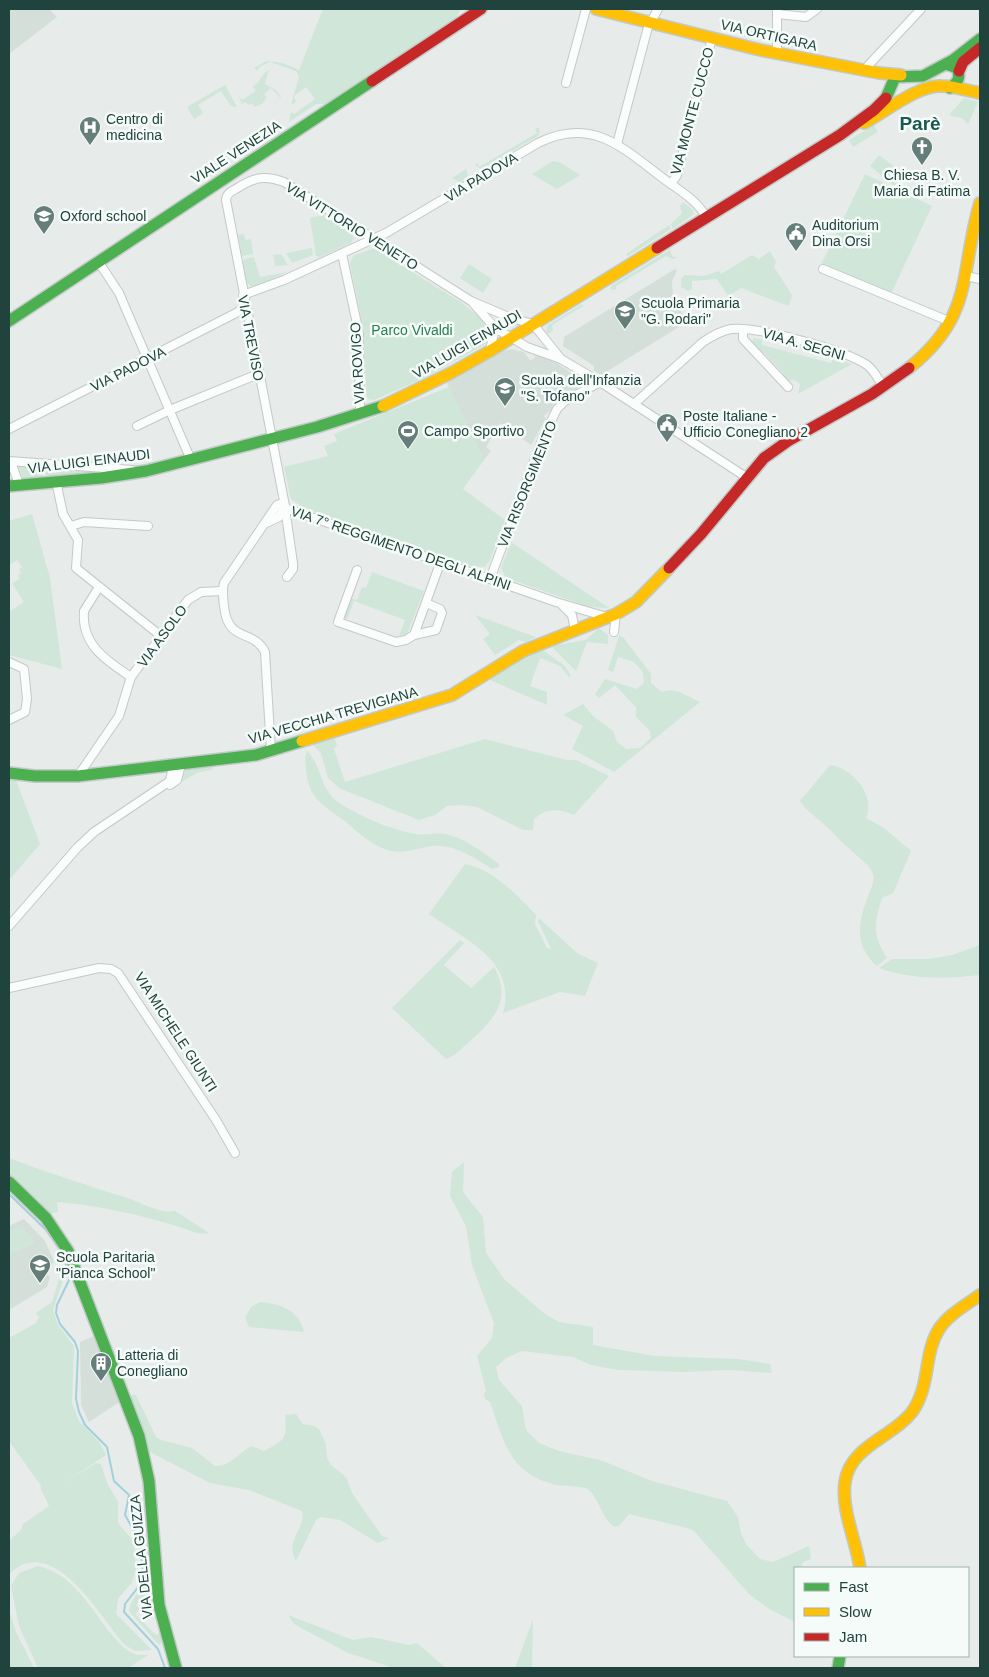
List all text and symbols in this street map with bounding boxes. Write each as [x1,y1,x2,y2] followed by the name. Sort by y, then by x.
[719,16,819,54] street label: VIA ORTIGARA
[667,45,717,177] street label: VIA MONTE CUCCO
[106,111,163,143] place label: Centro di medicina
[899,113,941,134] district label: Parè
[78,115,102,146] hospital icon: Centro di medicina
[188,117,284,187] street label: VIALE VENEZIA
[910,135,934,166] church icon: Chiesa B. V. Maria di Fatima
[442,149,521,205] street label: VIA PADOVA
[874,167,970,199] place label: Chiesa B. V. Maria di Fatima
[283,179,421,273] street label: VIA VITTORIO VENETO
[32,204,56,235] school or university icon: Oxford school
[60,208,146,224] place label: Oxford school
[812,217,879,249] place label: Auditorium Dina Orsi
[784,221,808,252] public building icon: Auditorium Dina Orsi
[235,294,267,382] street label: VIA TREVISO
[641,295,740,327] place label: Scuola Primaria "G. Rodari"
[613,299,637,330] school or university icon: Scuola Primaria "G. Rodari"
[410,306,524,382] street label: VIA LUIGI EINAUDI
[347,322,367,404] street label: VIA ROVIGO
[371,322,453,338] park label: Parco Vivaldi
[761,325,847,363] street label: VIA A. SEGNI
[88,343,169,395] street label: VIA PADOVA
[521,372,641,404] place label: Scuola dell'Infanzia "S. Tofano"
[493,376,517,407] school or university icon: Scuola dell'Infanzia "S. Tofano"
[683,408,808,440] place label: Poste Italiane - Ufficio Conegliano 2
[655,412,679,443] public building icon: Poste Italiane - Ufficio Conegliano 2
[494,418,560,550] street label: VIA RISORGIMENTO
[396,419,420,450] sports icon: Campo Sportivo
[424,423,525,439] place label: Campo Sportivo
[27,446,151,476] street label: VIA LUIGI EINAUDI
[289,503,513,593] street label: VIA 7° REGGIMENTO DEGLI ALPINI
[134,602,190,670] street label: VIA ASOLO
[246,683,420,747] street label: VIA VECCHIA TREVIGIANA
[131,969,221,1095] street label: VIA MICHELE GIUNTI
[56,1249,155,1281] place label: Scuola Paritaria "Pianca School"
[28,1253,52,1284] school or university icon: Scuola Paritaria "Pianca School"
[117,1347,188,1379] place label: Latteria di Conegliano
[89,1351,113,1382] building icon: Latteria di Conegliano
[126,1494,155,1620] street label: VIA DELLA GUIZZA
[794,1567,969,1657] legend
[839,1578,869,1595] text: Fast
[839,1603,872,1620] text: Slow
[839,1628,867,1645] text: Jam

